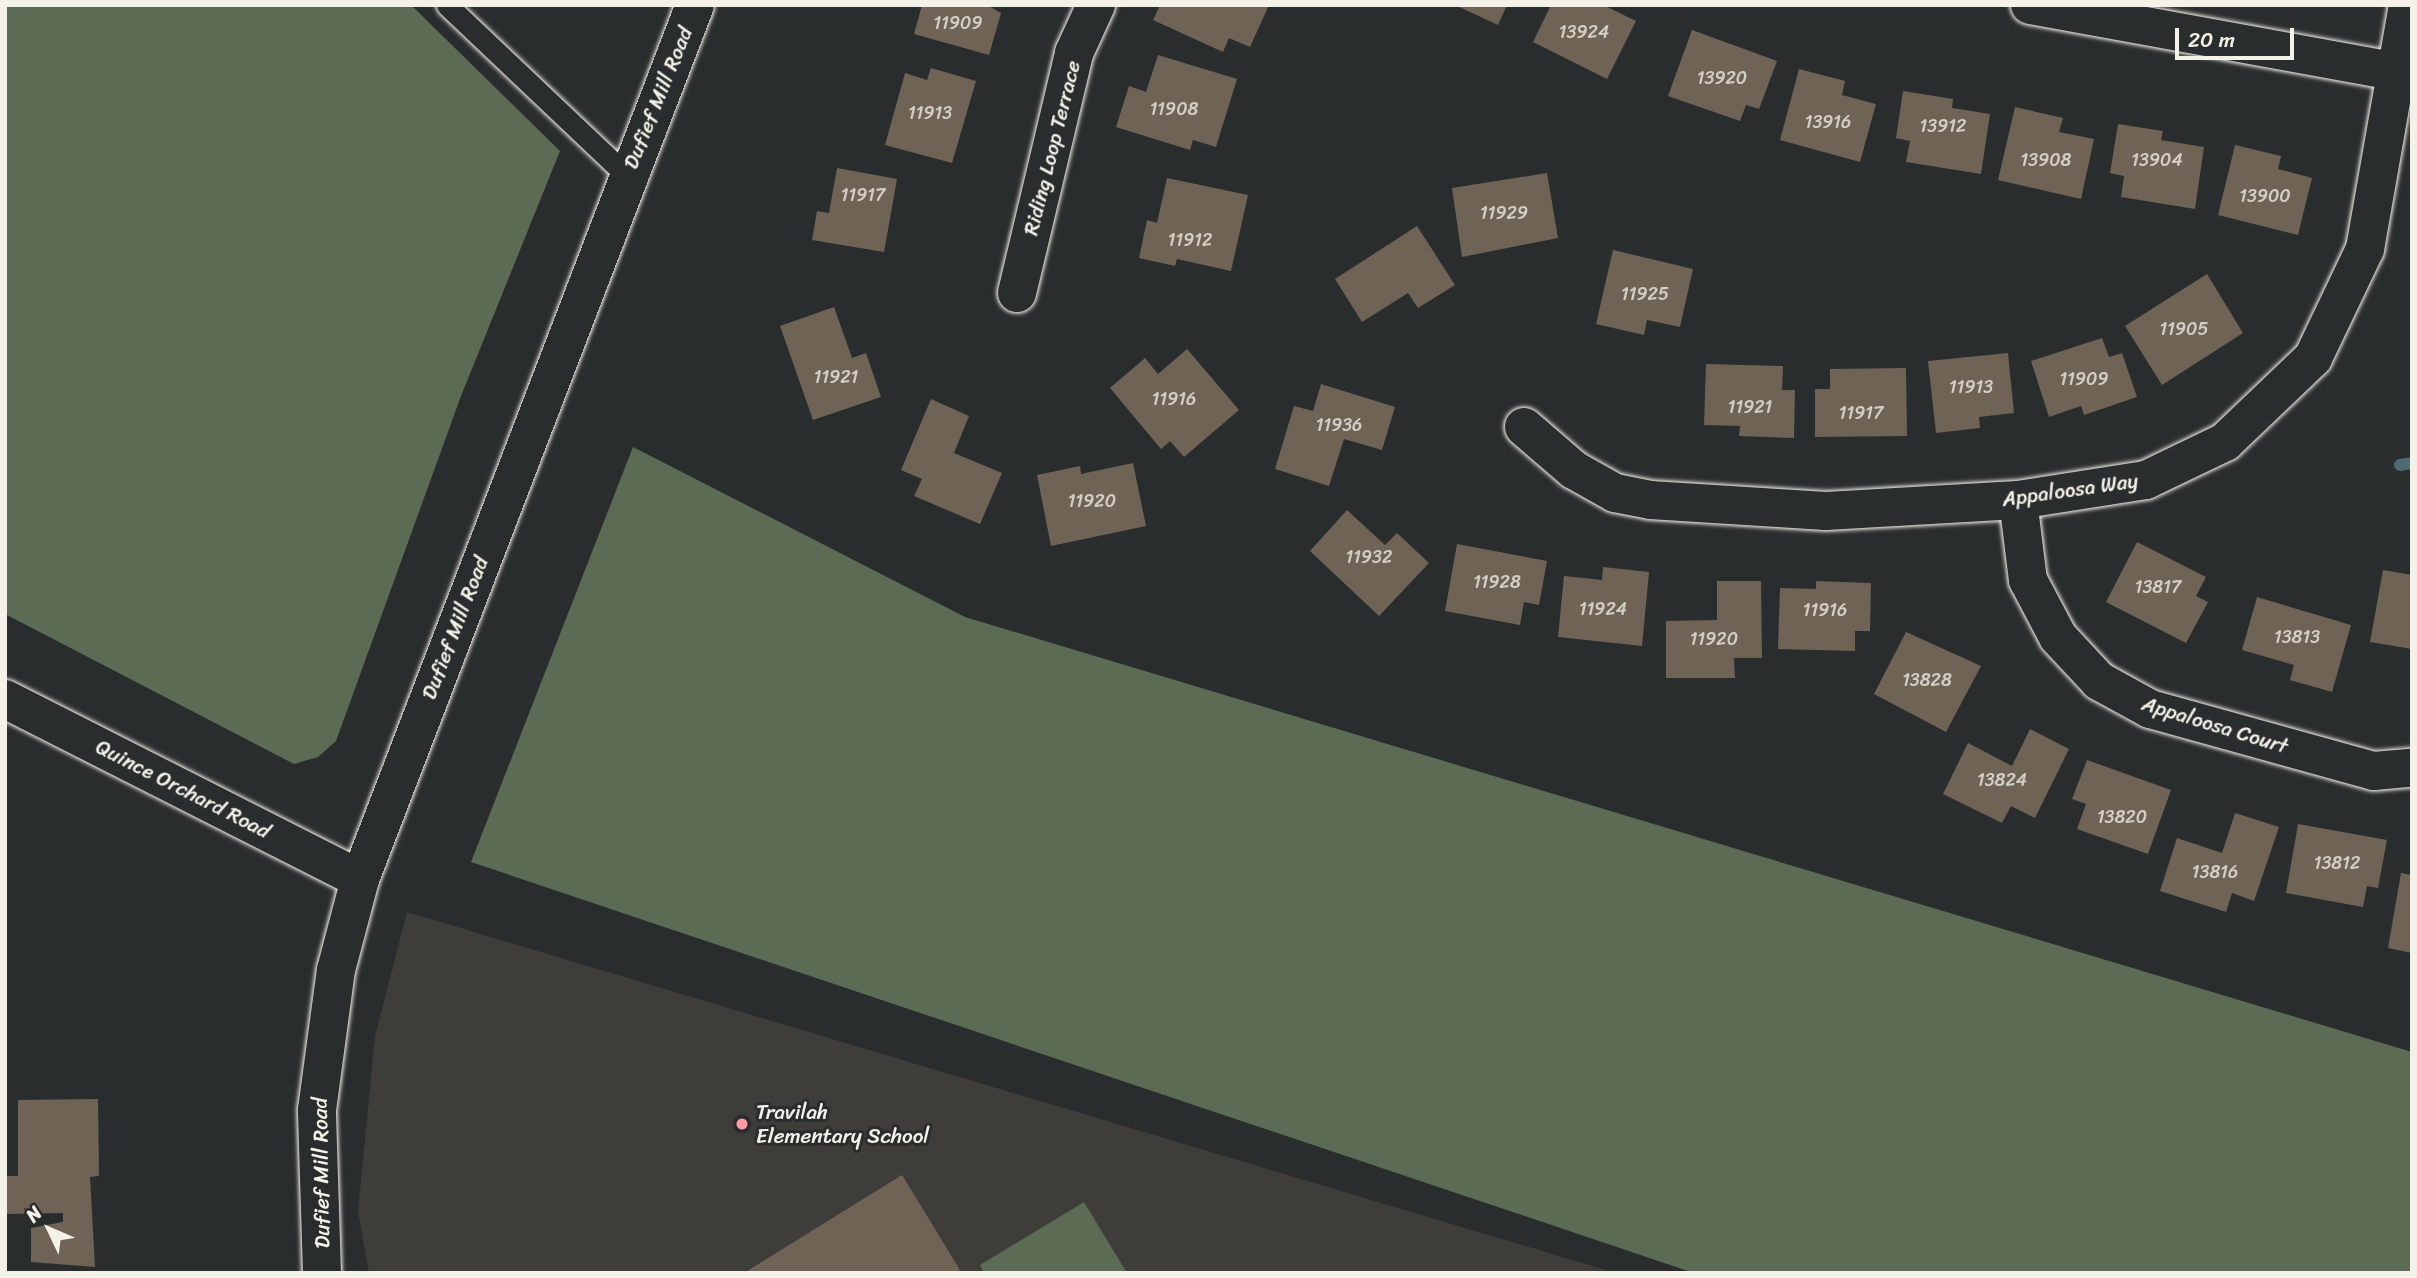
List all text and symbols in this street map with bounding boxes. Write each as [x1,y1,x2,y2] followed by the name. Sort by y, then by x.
[934,12,982,34] house number: 11909
[2179,14,2298,58] scale bar
[1559,21,1609,43] house number: 13924
[2188,21,2235,59] text: 20 m
[618,24,698,172] street label: Dufief Mill Road
[1018,58,1086,238] street label: Riding Loop Terrace
[1697,67,1747,89] house number: 13920
[1150,98,1198,120] house number: 11908
[908,102,952,124] house number: 11913
[1805,111,1851,133] house number: 13916
[1920,115,1966,137] house number: 13912
[2021,149,2071,171] house number: 13908
[2131,149,2183,171] house number: 13904
[841,184,885,206] house number: 11917
[2239,185,2291,207] house number: 13900
[1480,202,1528,224] house number: 11929
[1168,229,1212,251] house number: 11912
[1621,283,1669,305] house number: 11925
[2160,318,2208,340] house number: 11905
[814,366,858,388] house number: 11921
[2060,368,2108,390] house number: 11909
[1949,376,1993,398] house number: 11913
[1152,388,1196,410] house number: 11916
[1728,396,1772,418] house number: 11921
[1839,402,1883,424] house number: 11917
[1316,414,1362,436] house number: 11936
[2000,468,2140,512] street label: Appaloosa Way
[1068,490,1116,512] house number: 11920
[1346,546,1392,568] house number: 11932
[416,553,494,703] street label: Dufief Mill Road
[1473,571,1521,593] house number: 11928
[2135,576,2181,598] house number: 13817
[1579,598,1627,620] house number: 11924
[1803,599,1847,621] house number: 11916
[2274,626,2320,648] house number: 13813
[1690,628,1738,650] house number: 11920
[1902,669,1952,691] house number: 13828
[2139,691,2291,759] street label: Appaloosa Court
[92,734,274,844] street label: Quince Orchard Road
[1977,769,2027,791] house number: 13824
[2097,806,2147,828] house number: 13820
[2314,852,2360,874] house number: 13812
[2192,861,2238,883] house number: 13816
[307,1098,335,1248] street label: Dufief Mill Road
[756,1099,929,1149] place label: Travilah Elementary School
[734,1116,750,1132] marker: Travilah Elementary School
[14,1194,84,1264] north arrow
[17,1198,50,1230] text: N

